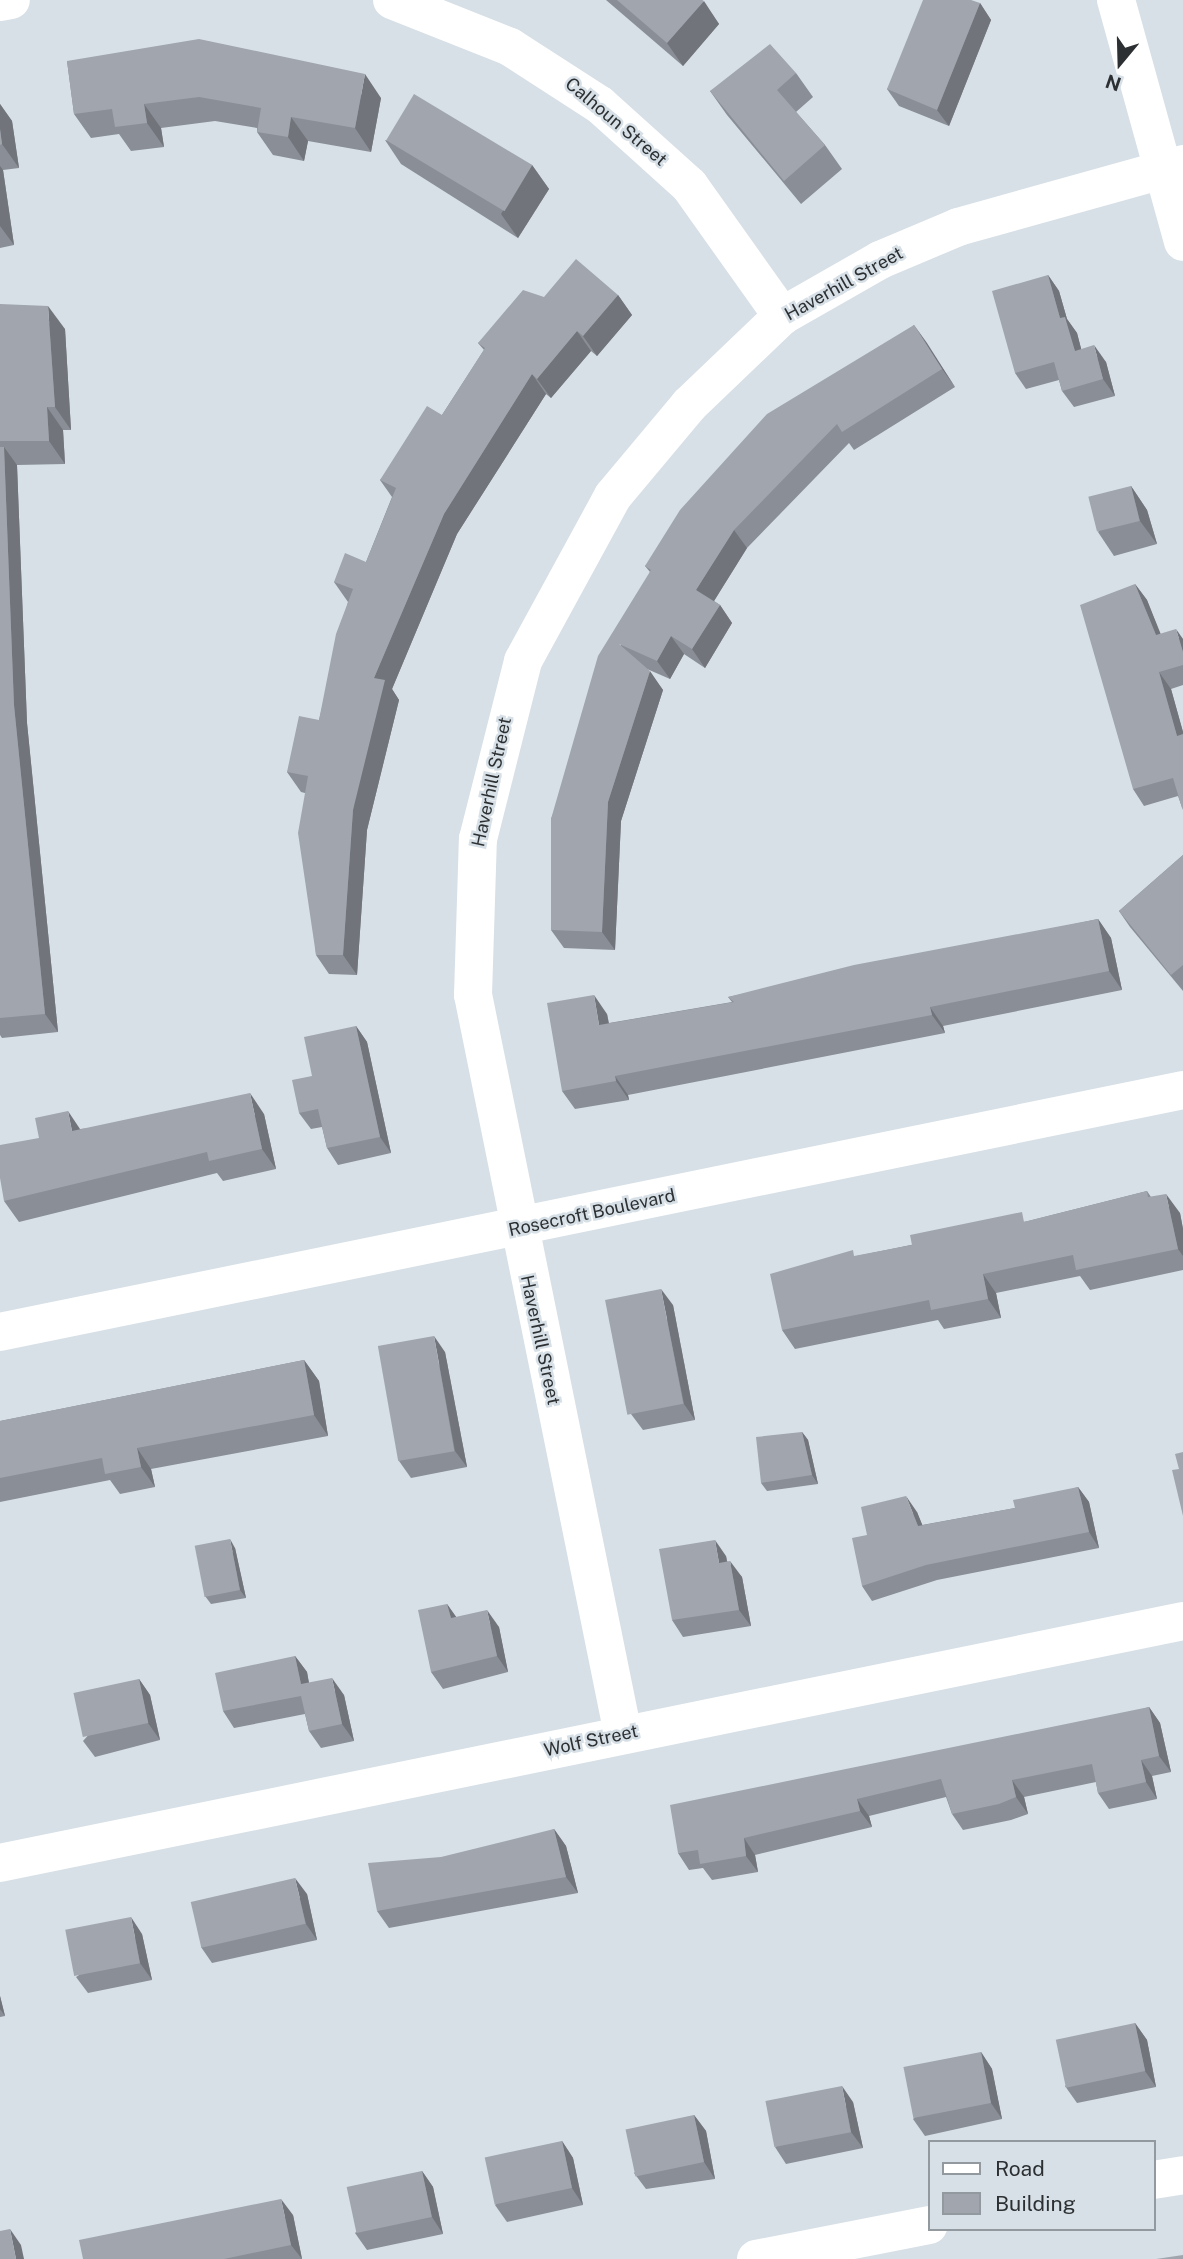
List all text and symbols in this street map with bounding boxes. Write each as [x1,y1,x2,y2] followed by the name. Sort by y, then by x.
[1085,28,1155,98] north arrow
[1103,70,1124,96] text: N
[561,73,671,171] street label: Calhoun Street
[781,243,907,325] street label: Haverhill Street
[468,715,516,849] street label: Haverhill Street
[507,1185,677,1241] street label: Rosecroft Boulevard
[516,1273,564,1407] street label: Haverhill Street
[542,1720,640,1762] street label: Wolf Street
[928,2140,1155,2231] legend
[995,2156,1045,2181] text: Road
[995,2191,1076,2216] text: Building

